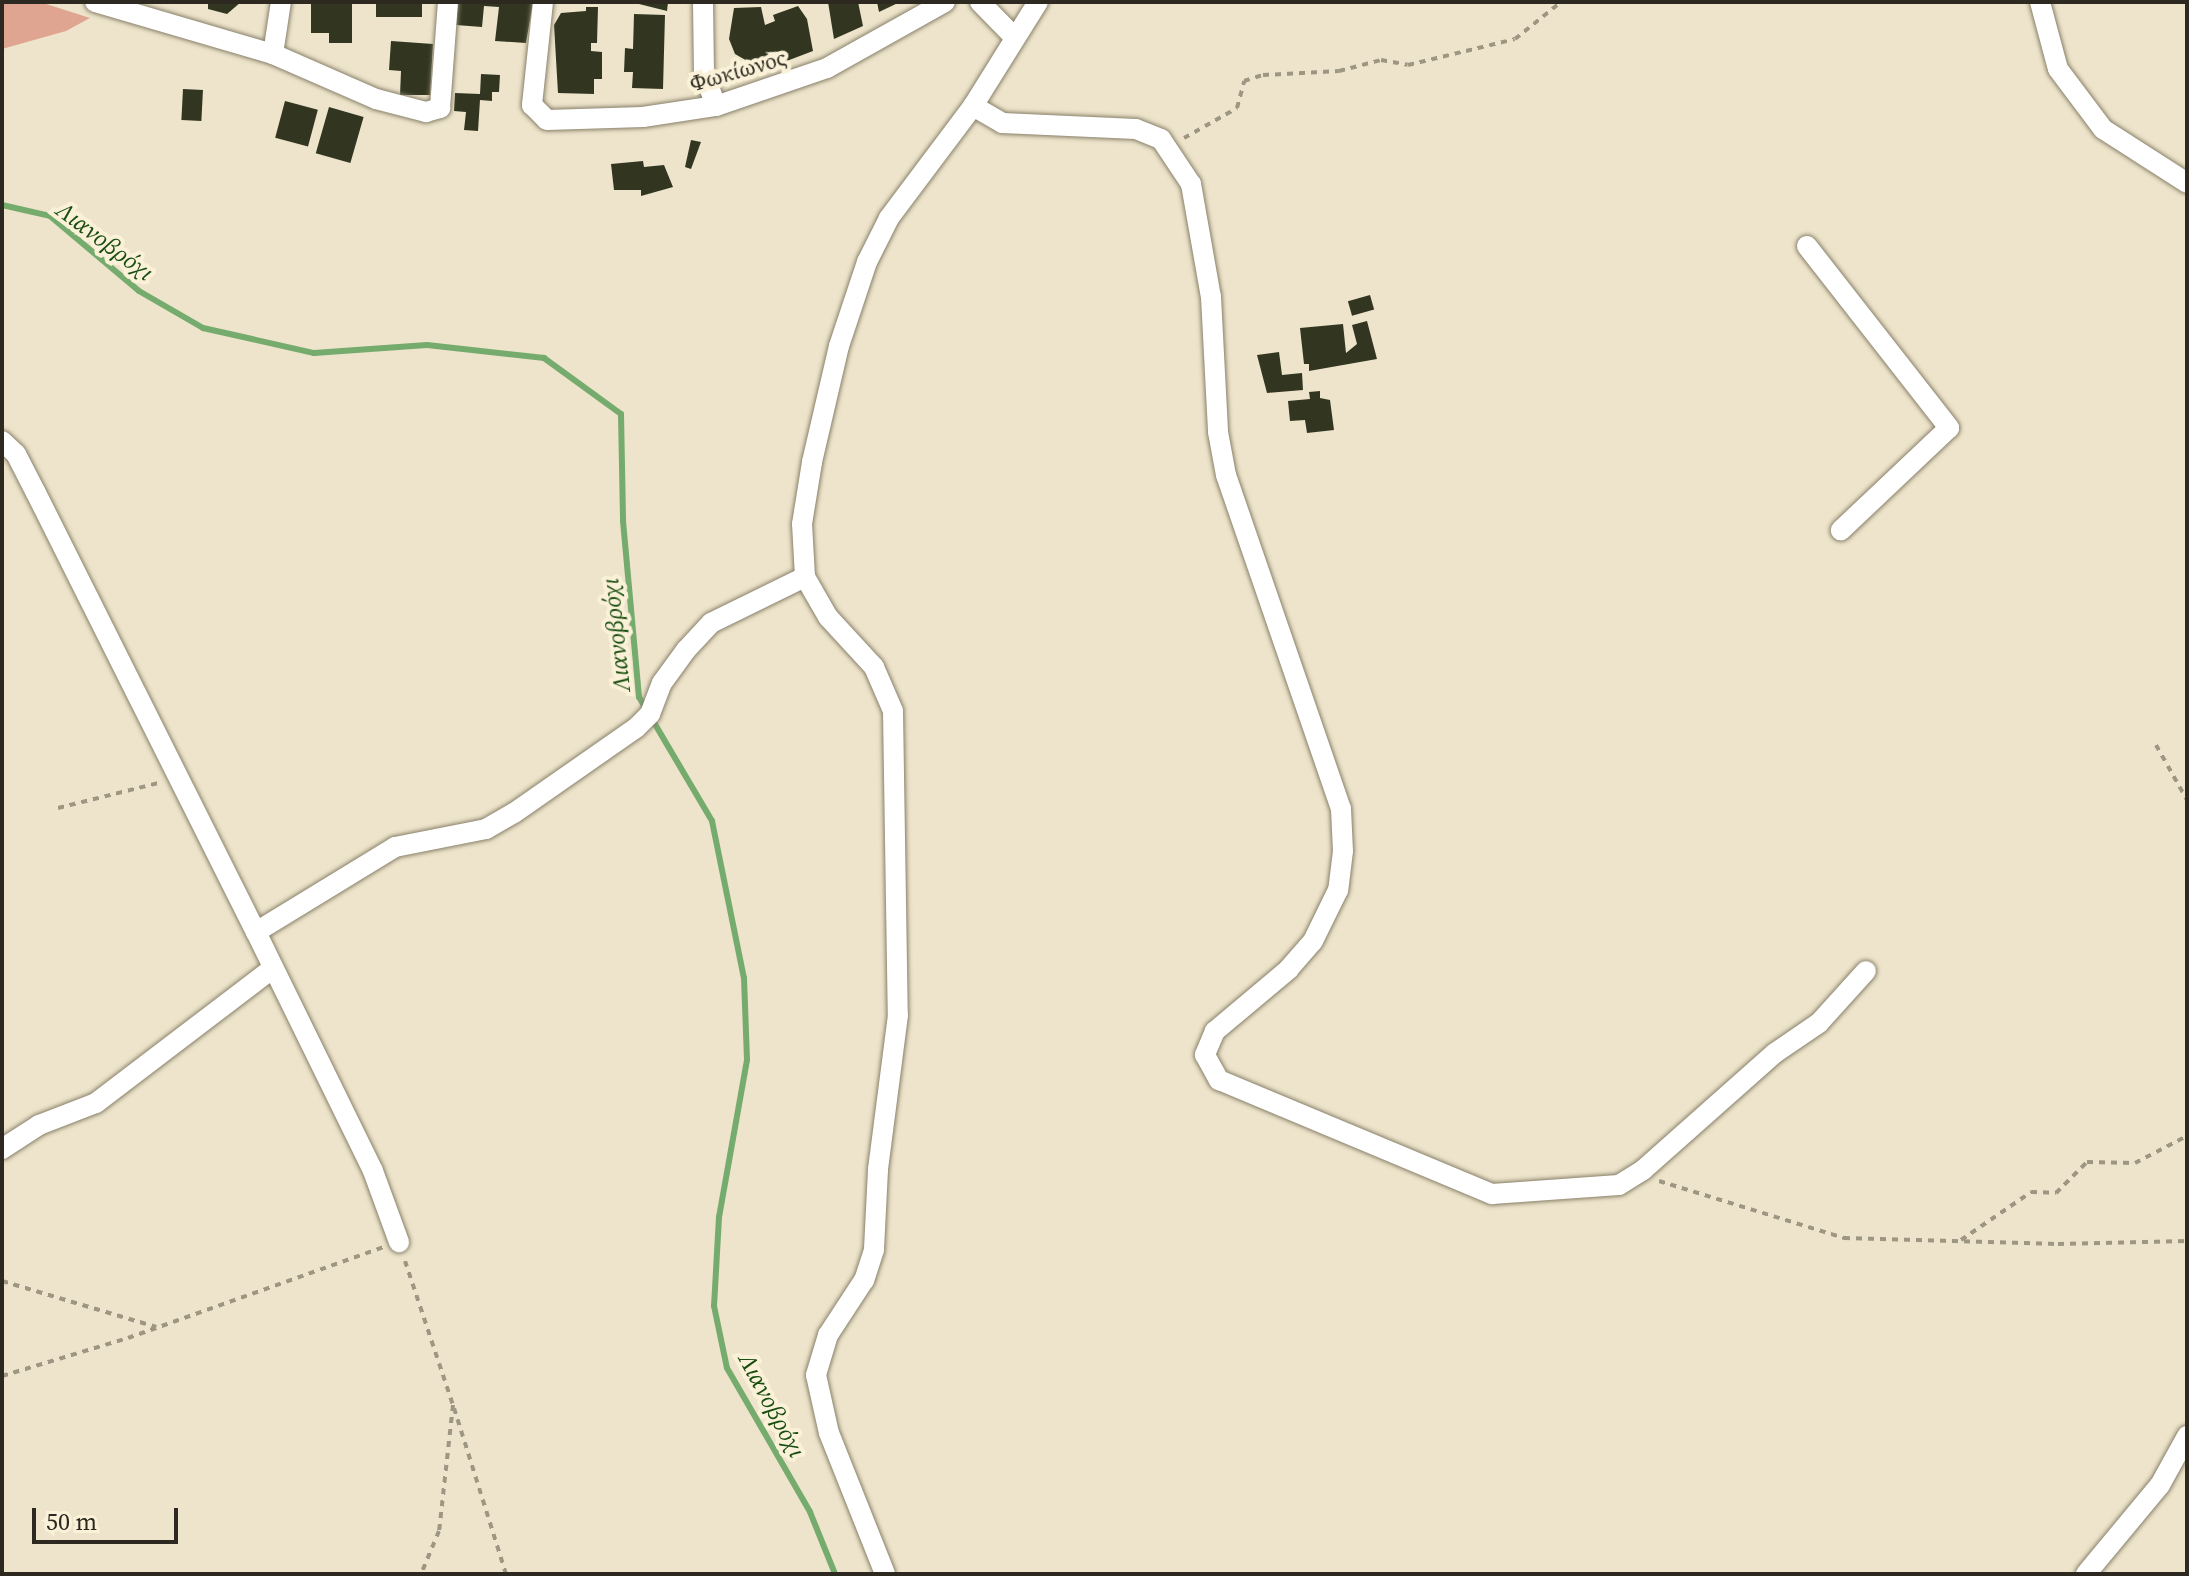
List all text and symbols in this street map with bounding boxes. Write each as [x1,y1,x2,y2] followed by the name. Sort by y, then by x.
[687,45,789,97] street label: Φωκίωνος
[51,195,159,287] water label: Λιανοβρόχι
[596,577,636,693] water label: Λιανοβρόχι
[733,1348,811,1462] water label: Λιανοβρόχι
[36,1492,182,1542] scale bar
[46,1505,97,1538] text: 50 m

